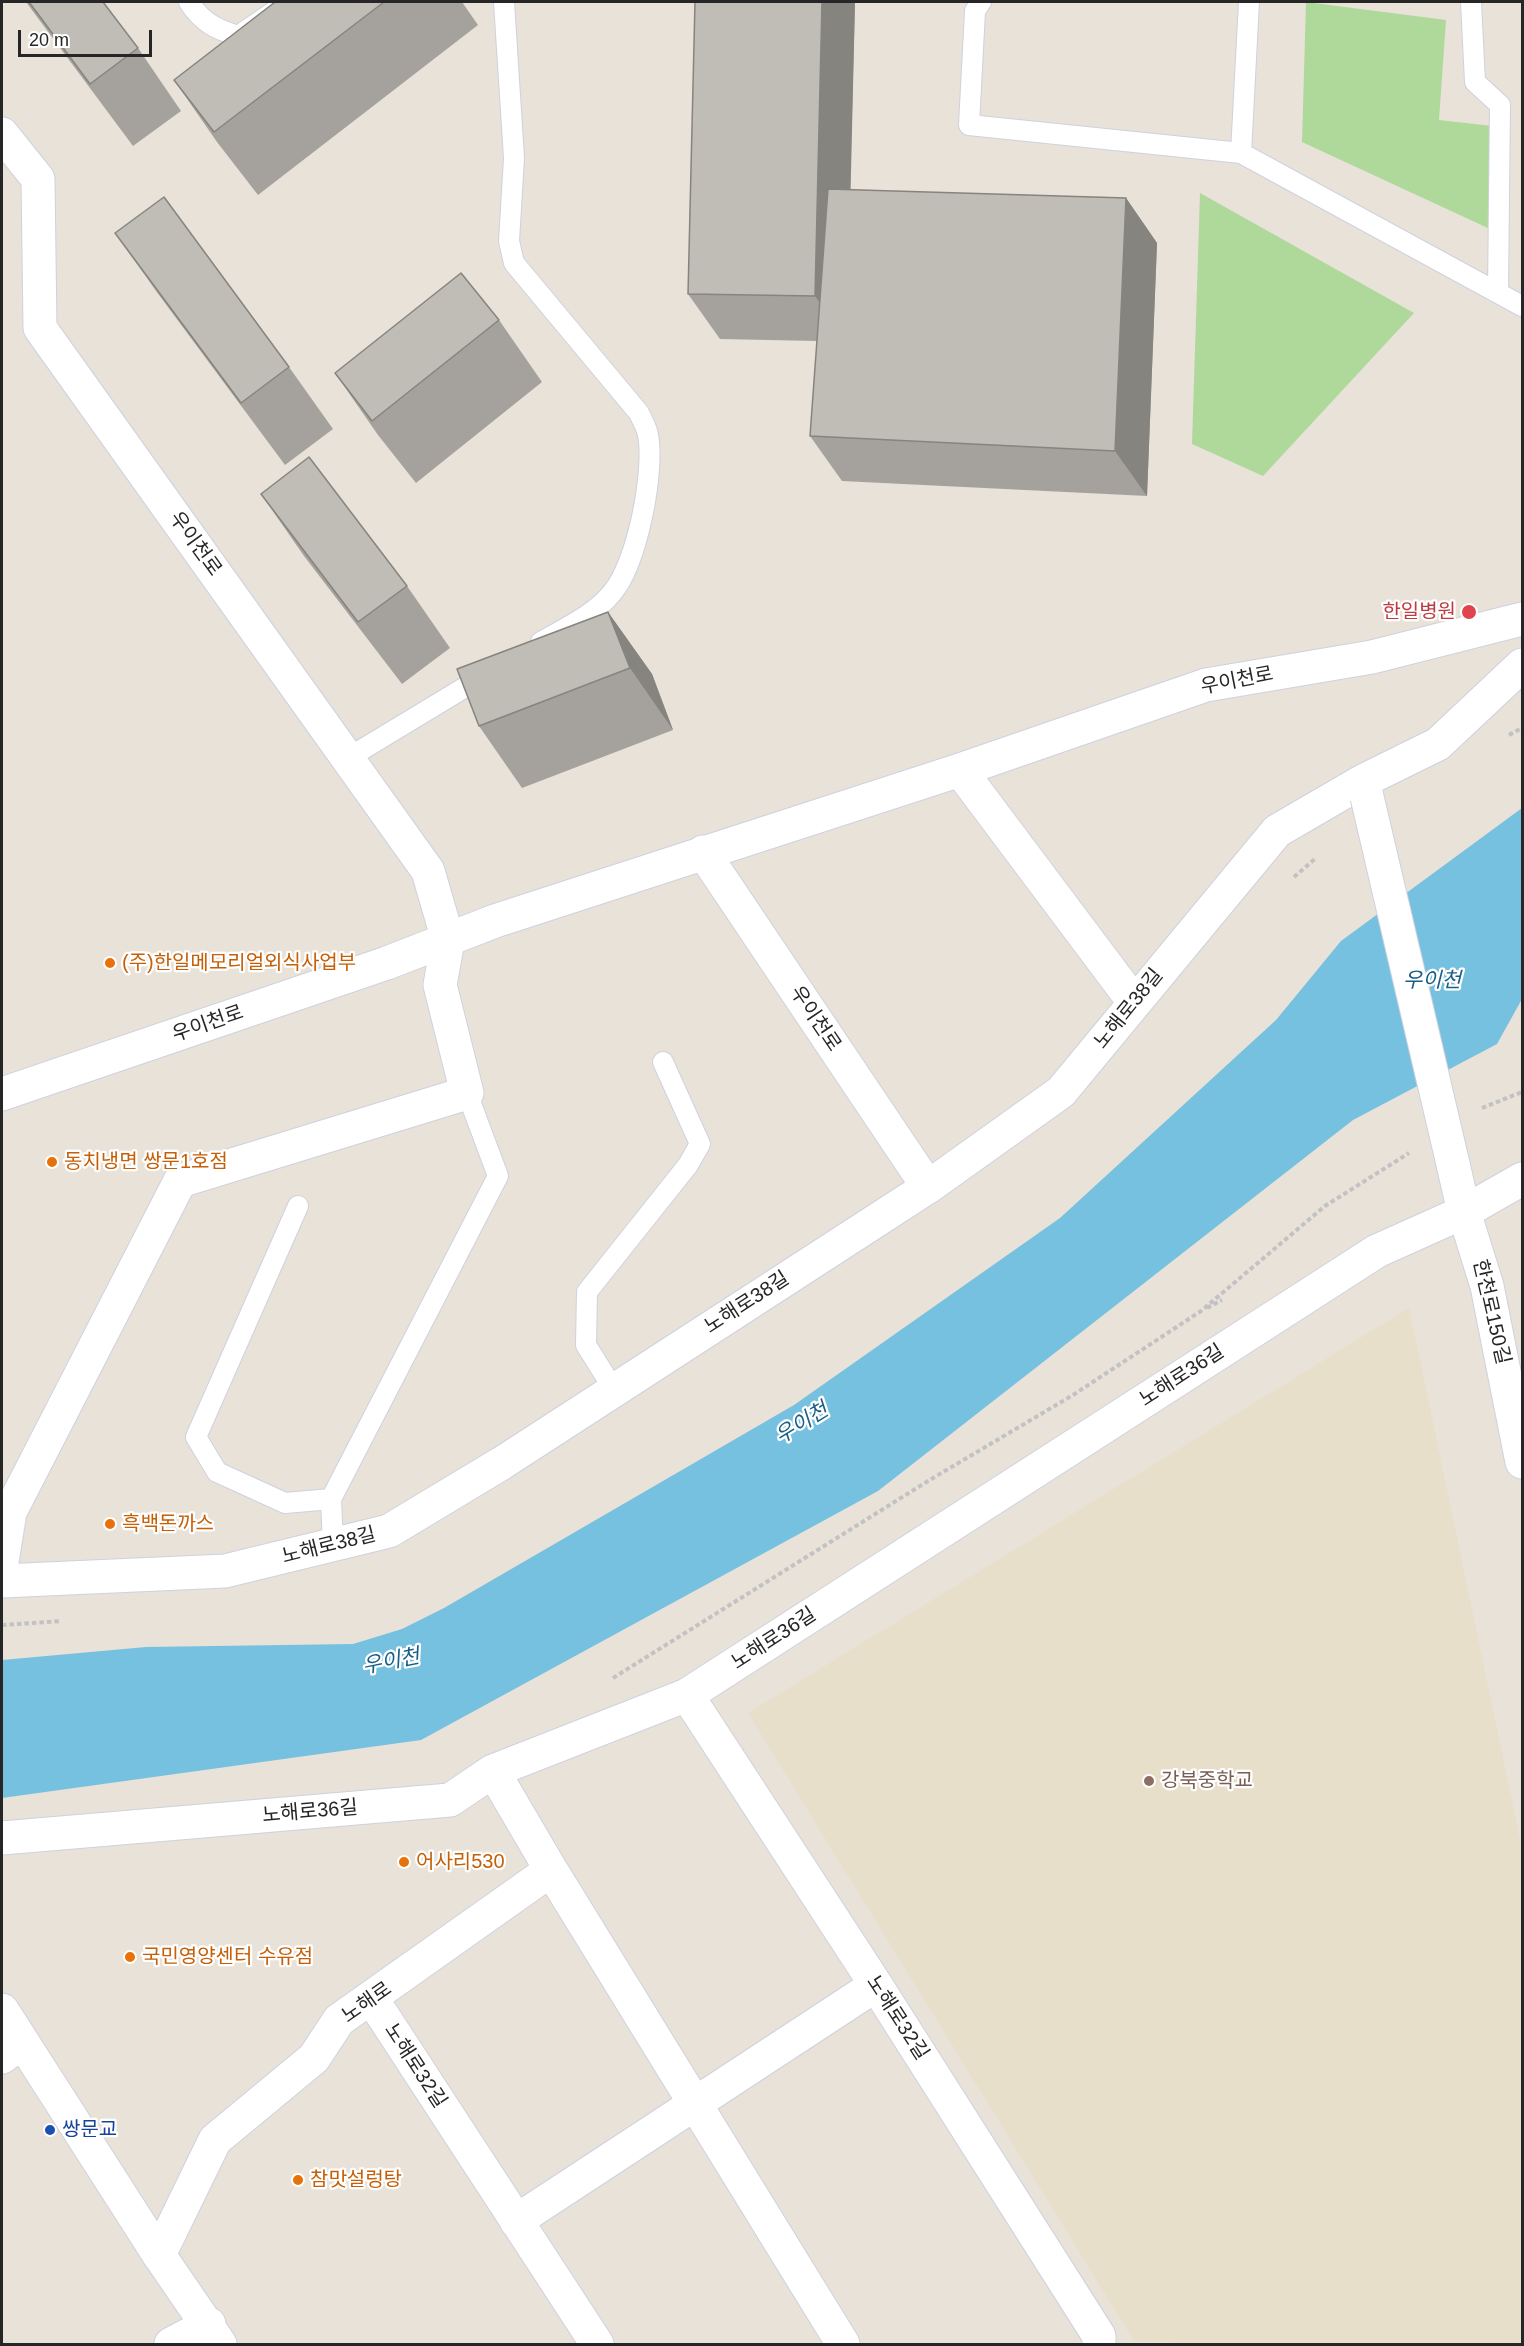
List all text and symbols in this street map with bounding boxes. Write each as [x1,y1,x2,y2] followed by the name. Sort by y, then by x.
[21,18,154,56] scale bar
[29,30,69,50] text: 20 m
[164,507,226,581] street label: 우이천로
[1382,600,1456,624] place label: 한일병원
[1460,603,1478,621] marker: 한일병원
[1199,662,1275,700] street label: 우이천로
[122,951,356,975] place label: (주)한일메모리얼외식사업부
[103,956,117,970] marker: (주)한일메모리얼외식사업부
[1090,964,1168,1054] street label: 노해로38길
[1403,968,1461,994] water label: 우이천
[784,982,846,1056] street label: 우이천로
[169,1001,247,1047] street label: 우이천로
[64,1150,228,1174] place label: 동치냉면 쌍문1호점
[45,1155,59,1169] marker: 동치냉면 쌍문1호점
[1467,1257,1515,1367] street label: 한천로150길
[700,1267,794,1339] street label: 노해로38길
[1135,1340,1229,1412] street label: 노해로36길
[771,1398,833,1450] water label: 우이천
[122,1512,214,1536] place label: 흑백돈까스
[103,1517,117,1531] marker: 흑백돈까스
[280,1523,378,1569] street label: 노해로38길
[727,1603,821,1675] street label: 노해로36길
[360,1644,422,1680] water label: 우이천
[1161,1769,1253,1793] place label: 강북중학교
[1142,1774,1156,1788] marker: 강북중학교
[261,1796,359,1828] street label: 노해로36길
[416,1850,505,1874] place label: 어사리530
[397,1855,411,1869] marker: 어사리530
[142,1945,313,1969] place label: 국민영양센터 수유점
[123,1950,137,1964] marker: 국민영양센터 수유점
[861,1971,933,2065] street label: 노해로32길
[338,1977,396,2029] street label: 노해로
[379,2019,451,2113] street label: 노해로32길
[62,2118,117,2142] place label: 쌍문교
[43,2123,57,2137] marker: 쌍문교
[310,2168,402,2192] place label: 참맛설렁탕
[291,2173,305,2187] marker: 참맛설렁탕

